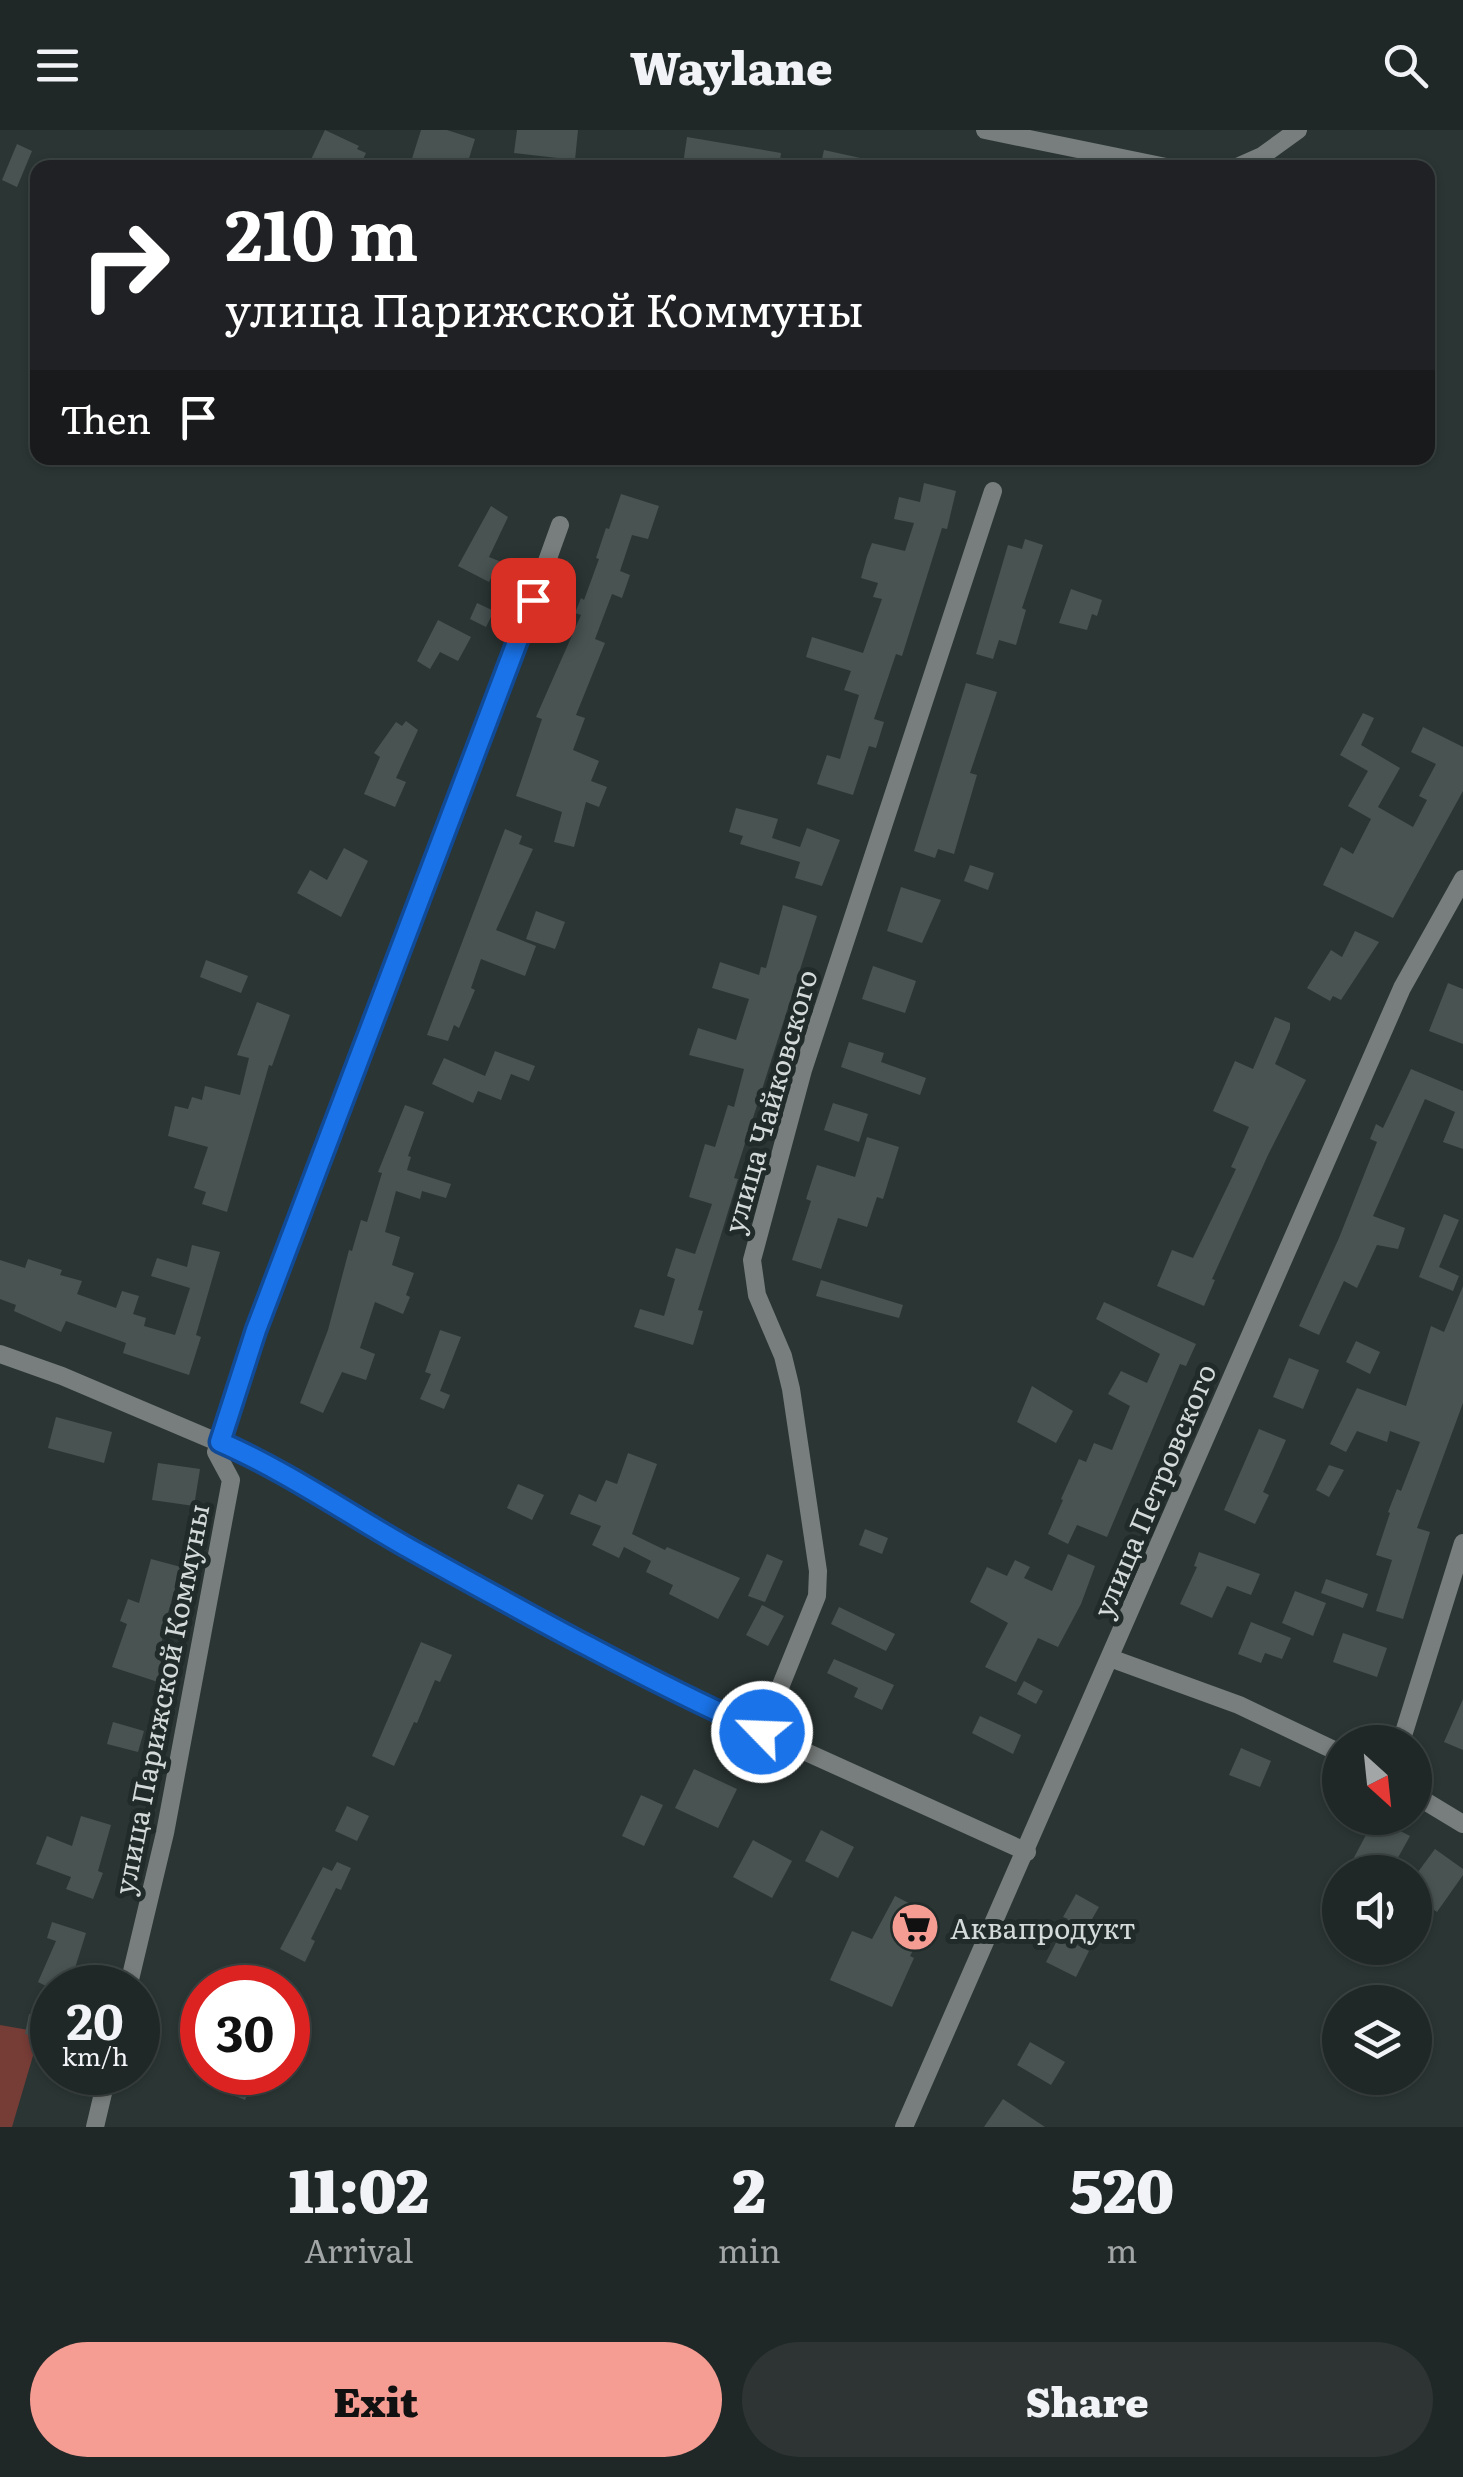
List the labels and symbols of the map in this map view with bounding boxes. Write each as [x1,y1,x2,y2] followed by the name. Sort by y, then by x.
[491,558,576,643] pin
[711,964,827,1238] street label: улица Чайковского
[1081,1357,1225,1623] street label: улица Петровского
[101,1500,219,1898] street label: улица Парижской Коммуны
[710,1680,814,1784] position arrow
[1322,1725,1432,1835] north arrow
[889,1901,941,1953] supermarket icon: Аквапродукт
[950,1906,1135,1948] place label: Аквапродукт
[180,1965,310,2095] speed limit sign: 30

